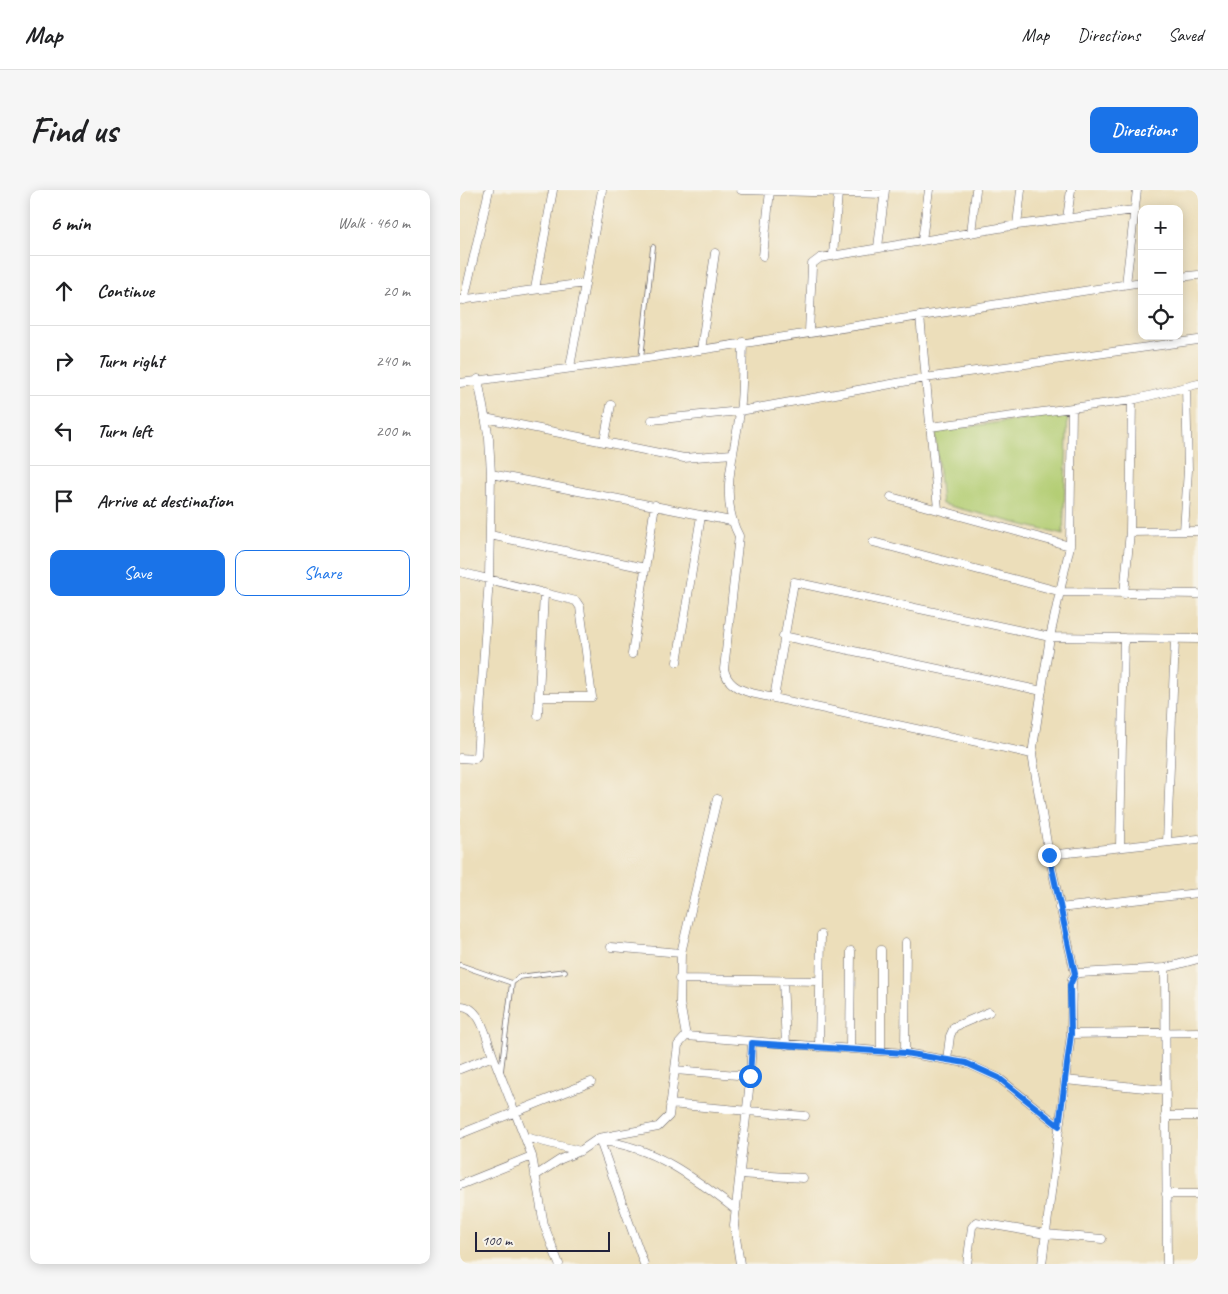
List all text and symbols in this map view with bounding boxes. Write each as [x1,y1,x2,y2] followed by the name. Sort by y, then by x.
[25,20,62,50] text: Map
[1022,24,1049,46] text: Map
[1077,24,1140,46] text: Directions
[1168,24,1203,46] text: Saved
[1090,107,1198,153] button: Directions
[30,108,117,153] text: Find us
[1138,205,1183,340] map controls
[1138,205,1183,250] button: +
[50,210,91,236] text: 6 min
[338,213,410,233] text: Walk · 460 m
[1138,250,1183,295] button: −
[50,277,78,305] icon: ahead
[97,279,154,303] text: Continue
[383,281,410,301] text: 20 m
[1138,295,1183,340] button: locate
[50,347,78,375] icon: right
[97,349,164,373] text: Turn right
[376,351,410,371] text: 240 m
[50,417,78,445] icon: left
[97,419,152,443] text: Turn left
[376,421,410,441] text: 200 m
[50,487,78,515] icon: arrive
[97,489,233,513] text: Arrive at destination
[50,550,225,596] button: Save
[235,550,410,596] button: Share
[1038,844,1061,867] route end
[739,1065,762,1088] route start
[475,1229,610,1252] scale bar
[482,1232,512,1249] text: 100 m

